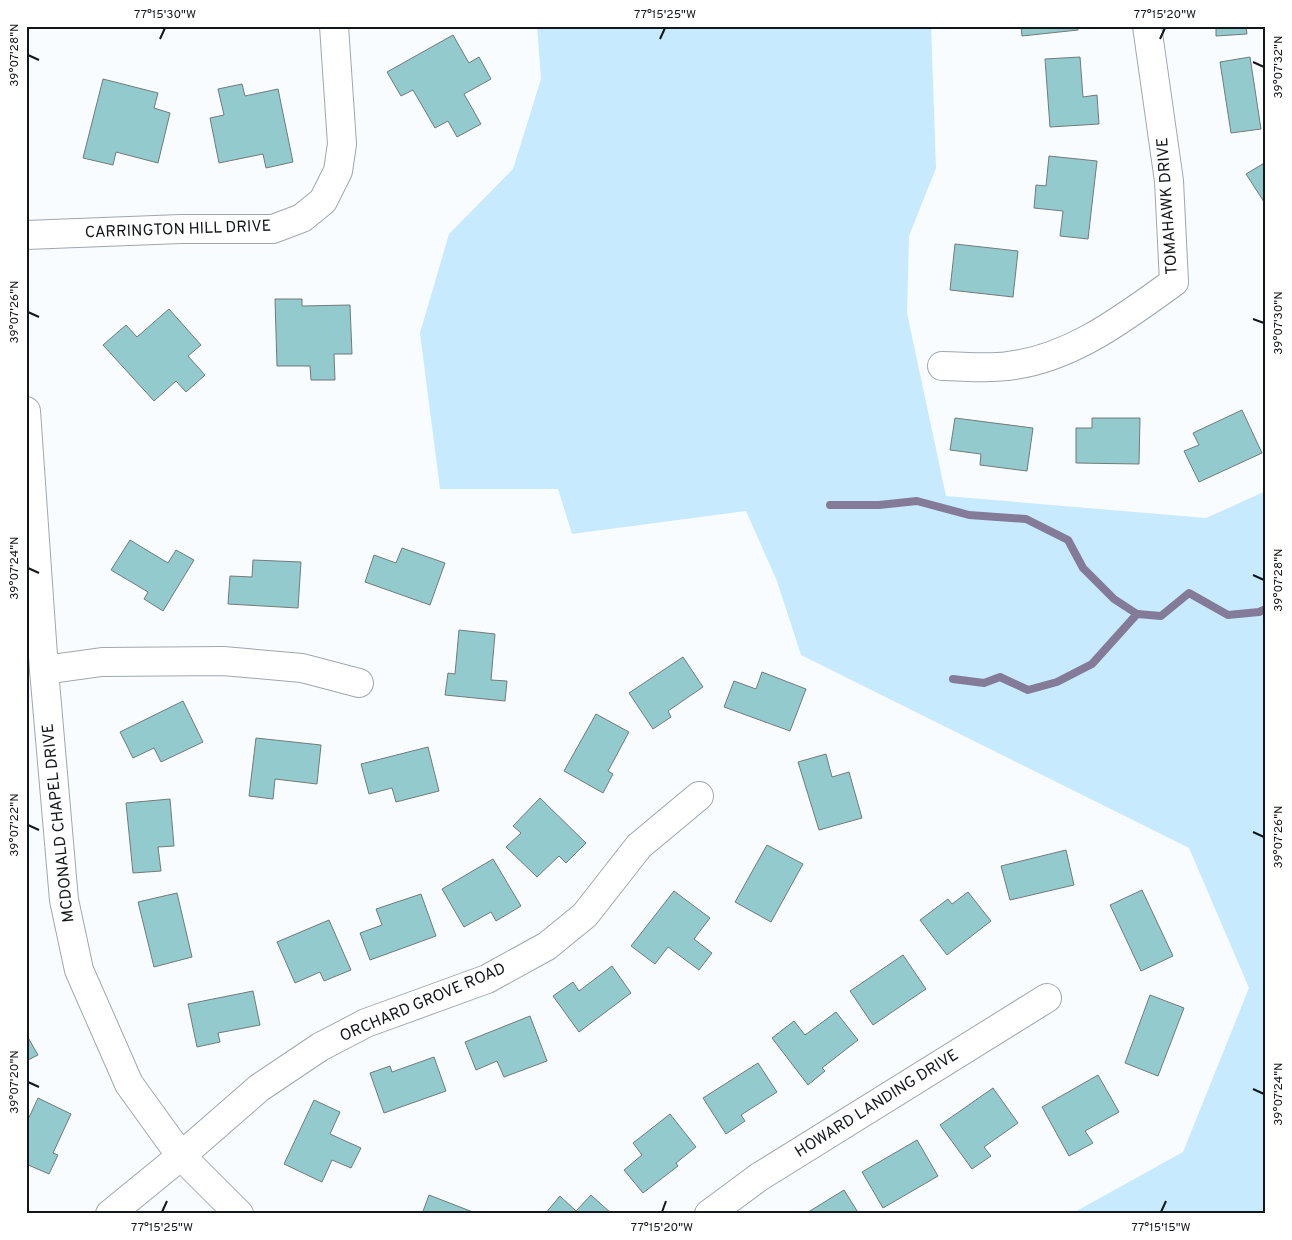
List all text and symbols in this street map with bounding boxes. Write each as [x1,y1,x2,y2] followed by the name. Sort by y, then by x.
[134,7,196,23] text: 77°15'30"W
[634,7,696,23] text: 77°15'25"W
[1134,7,1196,23] text: 77°15'20"W
[7,23,23,87] text: 39°07'28"N
[1271,36,1287,98] text: 39°07'32"N
[1153,137,1183,275] street label: TOMAHAWK DRIVE
[85,217,271,243] street label: CARRINGTON HILL DRIVE
[7,280,23,344] text: 39°07'26"N
[1271,291,1287,355] text: 39°07'30"N
[7,536,23,600] text: 39°07'24"N
[1271,548,1287,612] text: 39°07'28"N
[39,723,79,923] street label: MCDONALD CHAPEL DRIVE
[7,793,23,857] text: 39°07'22"N
[1271,805,1287,869] text: 39°07'26"N
[337,959,509,1047] street label: ORCHARD GROVE ROAD
[792,1045,962,1163] street label: HOWARD LANDING DRIVE
[7,1050,23,1114] text: 39°07'20"N
[1271,1062,1287,1126] text: 39°07'24"N
[131,1220,193,1236] text: 77°15'25"W
[631,1220,693,1236] text: 77°15'20"W
[1131,1220,1191,1236] text: 77°15'15"W

